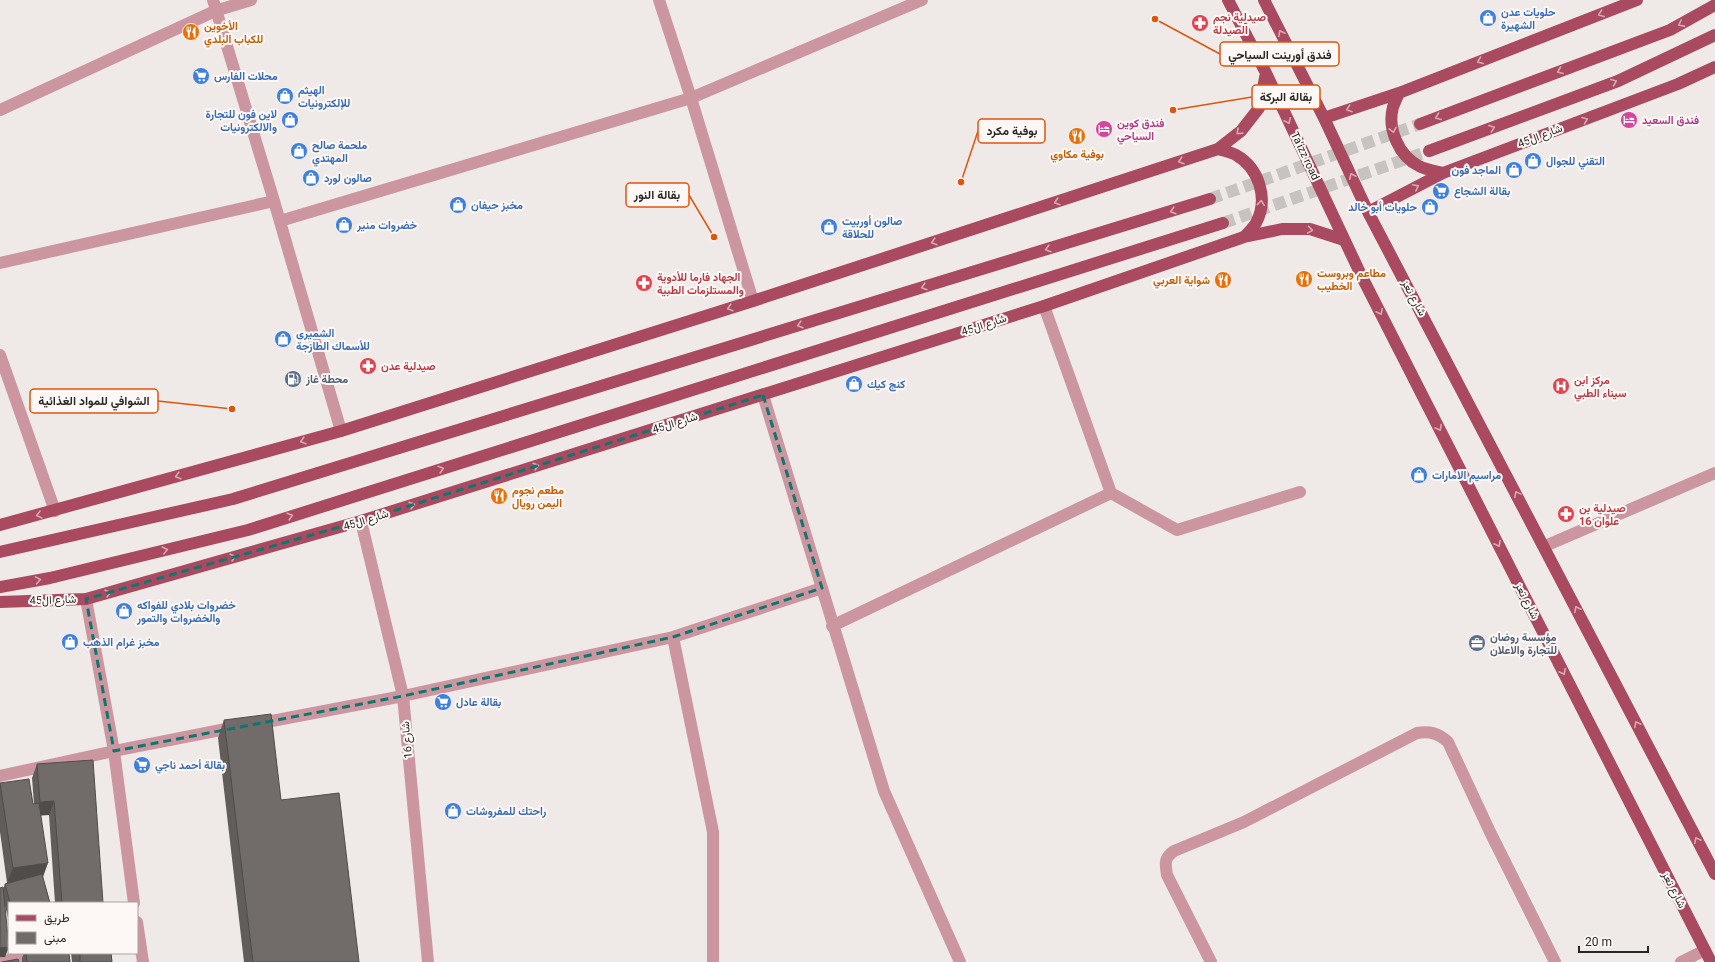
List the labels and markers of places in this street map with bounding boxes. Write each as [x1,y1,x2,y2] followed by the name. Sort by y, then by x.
[1501,6,1556,32] place label: حلويات عدن الشهيرة
[1478,8,1498,28] shop icon: حلويات عدن الشهيرة
[1213,11,1266,37] place label: صيدلية نجم الصيدلة
[1190,13,1210,33] pharmacy icon: صيدلية نجم الصيدلة
[204,20,263,48] place label: الأخوين للكباب البلدي
[181,22,201,42] restaurant icon: الأخوين للكباب البلدي
[1220,42,1339,66] callout: فندق أورينت السياحي
[191,66,211,86] supermarket icon: محلات الفارس
[214,70,278,83] place label: محلات الفارس
[298,84,350,110] place label: الهيثم للإلكترونيات
[1252,85,1320,109] callout: بقالة البركة
[275,86,295,106] shop icon: الهيثم للإلكترونيات
[206,108,277,134] place label: لاين فون للتجارة والالكترونيات
[280,110,300,130] shop icon: لاين فون للتجارة والالكترونيات
[1619,110,1639,130] hotel icon: فندق السعيد
[1642,114,1699,127] place label: فندق السعيد
[1117,117,1164,145] place label: فندق كوين السياحي
[978,119,1045,143] callout: بوفية مكرد
[1094,119,1114,139] hotel icon: فندق كوين السياحي
[1067,126,1087,146] restaurant icon: بوفية مكاوي
[312,139,367,167] place label: ملحمة صالح المهتدي
[289,141,309,161] shop icon: ملحمة صالح المهتدي
[1050,148,1104,163] place label: بوفية مكاوي
[1523,151,1543,171] shop icon: التقني للجوال
[1546,155,1605,170] place label: التقني للجوال
[1504,160,1524,180] shop icon: الماجد فون
[1452,164,1501,177] place label: الماجد فون
[301,168,321,188] shop icon: صالون لورد
[324,172,372,185] place label: صالون لورد
[1431,181,1451,201] supermarket icon: بقالة الشجاع
[626,183,689,207] callout: بقالة النور
[1454,185,1510,199] place label: بقالة الشجاع
[448,195,468,215] shop icon: مخبز حيفان
[1420,197,1440,217] shop icon: حلويات أبو خالد
[471,199,523,212] place label: مخبز حيفان
[1348,201,1418,214] place label: حلويات أبو خالد
[334,215,354,235] shop icon: خضروات منير
[842,215,902,241] place label: صالون أوربيت للحلاقة
[819,217,839,237] shop icon: صالون أوربيت للحلاقة
[356,219,418,232] place label: خضروات منير
[1317,267,1386,293] place label: مطاعم وبروست الخطيب
[1294,269,1314,289] restaurant icon: مطاعم وبروست الخطيب
[1213,270,1233,290] restaurant icon: شواية العربي
[657,271,744,297] place label: الجهاد فارما للأدوية والمستلزمات الطبية
[634,273,654,293] pharmacy icon: الجهاد فارما للأدوية والمستلزمات الطبية
[1153,274,1210,289] place label: شواية العربي
[296,327,370,353] place label: الشميري للأسماك الطازجة
[273,329,293,349] shop icon: الشميري للأسماك الطازجة
[358,356,378,376] pharmacy icon: صيدلية عدن
[381,360,436,373] place label: صيدلية عدن
[283,369,303,389] fuel station icon: محطة غاز
[305,373,348,386] place label: محطة غاز
[844,374,864,394] shop icon: كنج كيك
[1574,374,1627,402] place label: مركز ابن سيناء الطبي
[1551,376,1571,396] hospital icon: مركز ابن سيناء الطبي
[867,378,905,392] place label: كنج كيك
[30,389,158,413] callout: الشوافي للمواد الغذائية
[1409,465,1429,485] shop icon: مراسيم الامارات
[1432,469,1501,483] place label: مراسيم الامارات
[512,484,564,510] place label: مطعم نجوم اليمن رويال
[489,486,509,506] restaurant icon: مطعم نجوم اليمن رويال
[1579,502,1626,528] place label: صيدلية بن علوان 16
[1556,504,1576,524] pharmacy icon: صيدلية بن علوان 16
[136,599,236,625] place label: خضروات بلادي للفواكه والخضروات والتمور
[114,601,134,621] shop icon: خضروات بلادي للفواكه والخضروات والتمور
[1490,631,1557,657] place label: مؤسسة روضان للتجارة والاعلان
[60,632,80,652] shop icon: مخبز غرام الذهب
[1467,633,1487,653] office icon: مؤسسة روضان للتجارة والاعلان
[83,636,159,650] place label: مخبز غرام الذهب
[433,692,453,712] supermarket icon: بقالة عادل
[456,696,501,709] place label: بقالة عادل
[132,755,152,775] supermarket icon: بقالة أحمد ناجي
[155,759,225,774] place label: بقالة أحمد ناجي
[443,801,463,821] shop icon: راحتك للمفروشات
[466,805,546,818] place label: راحتك للمفروشات

